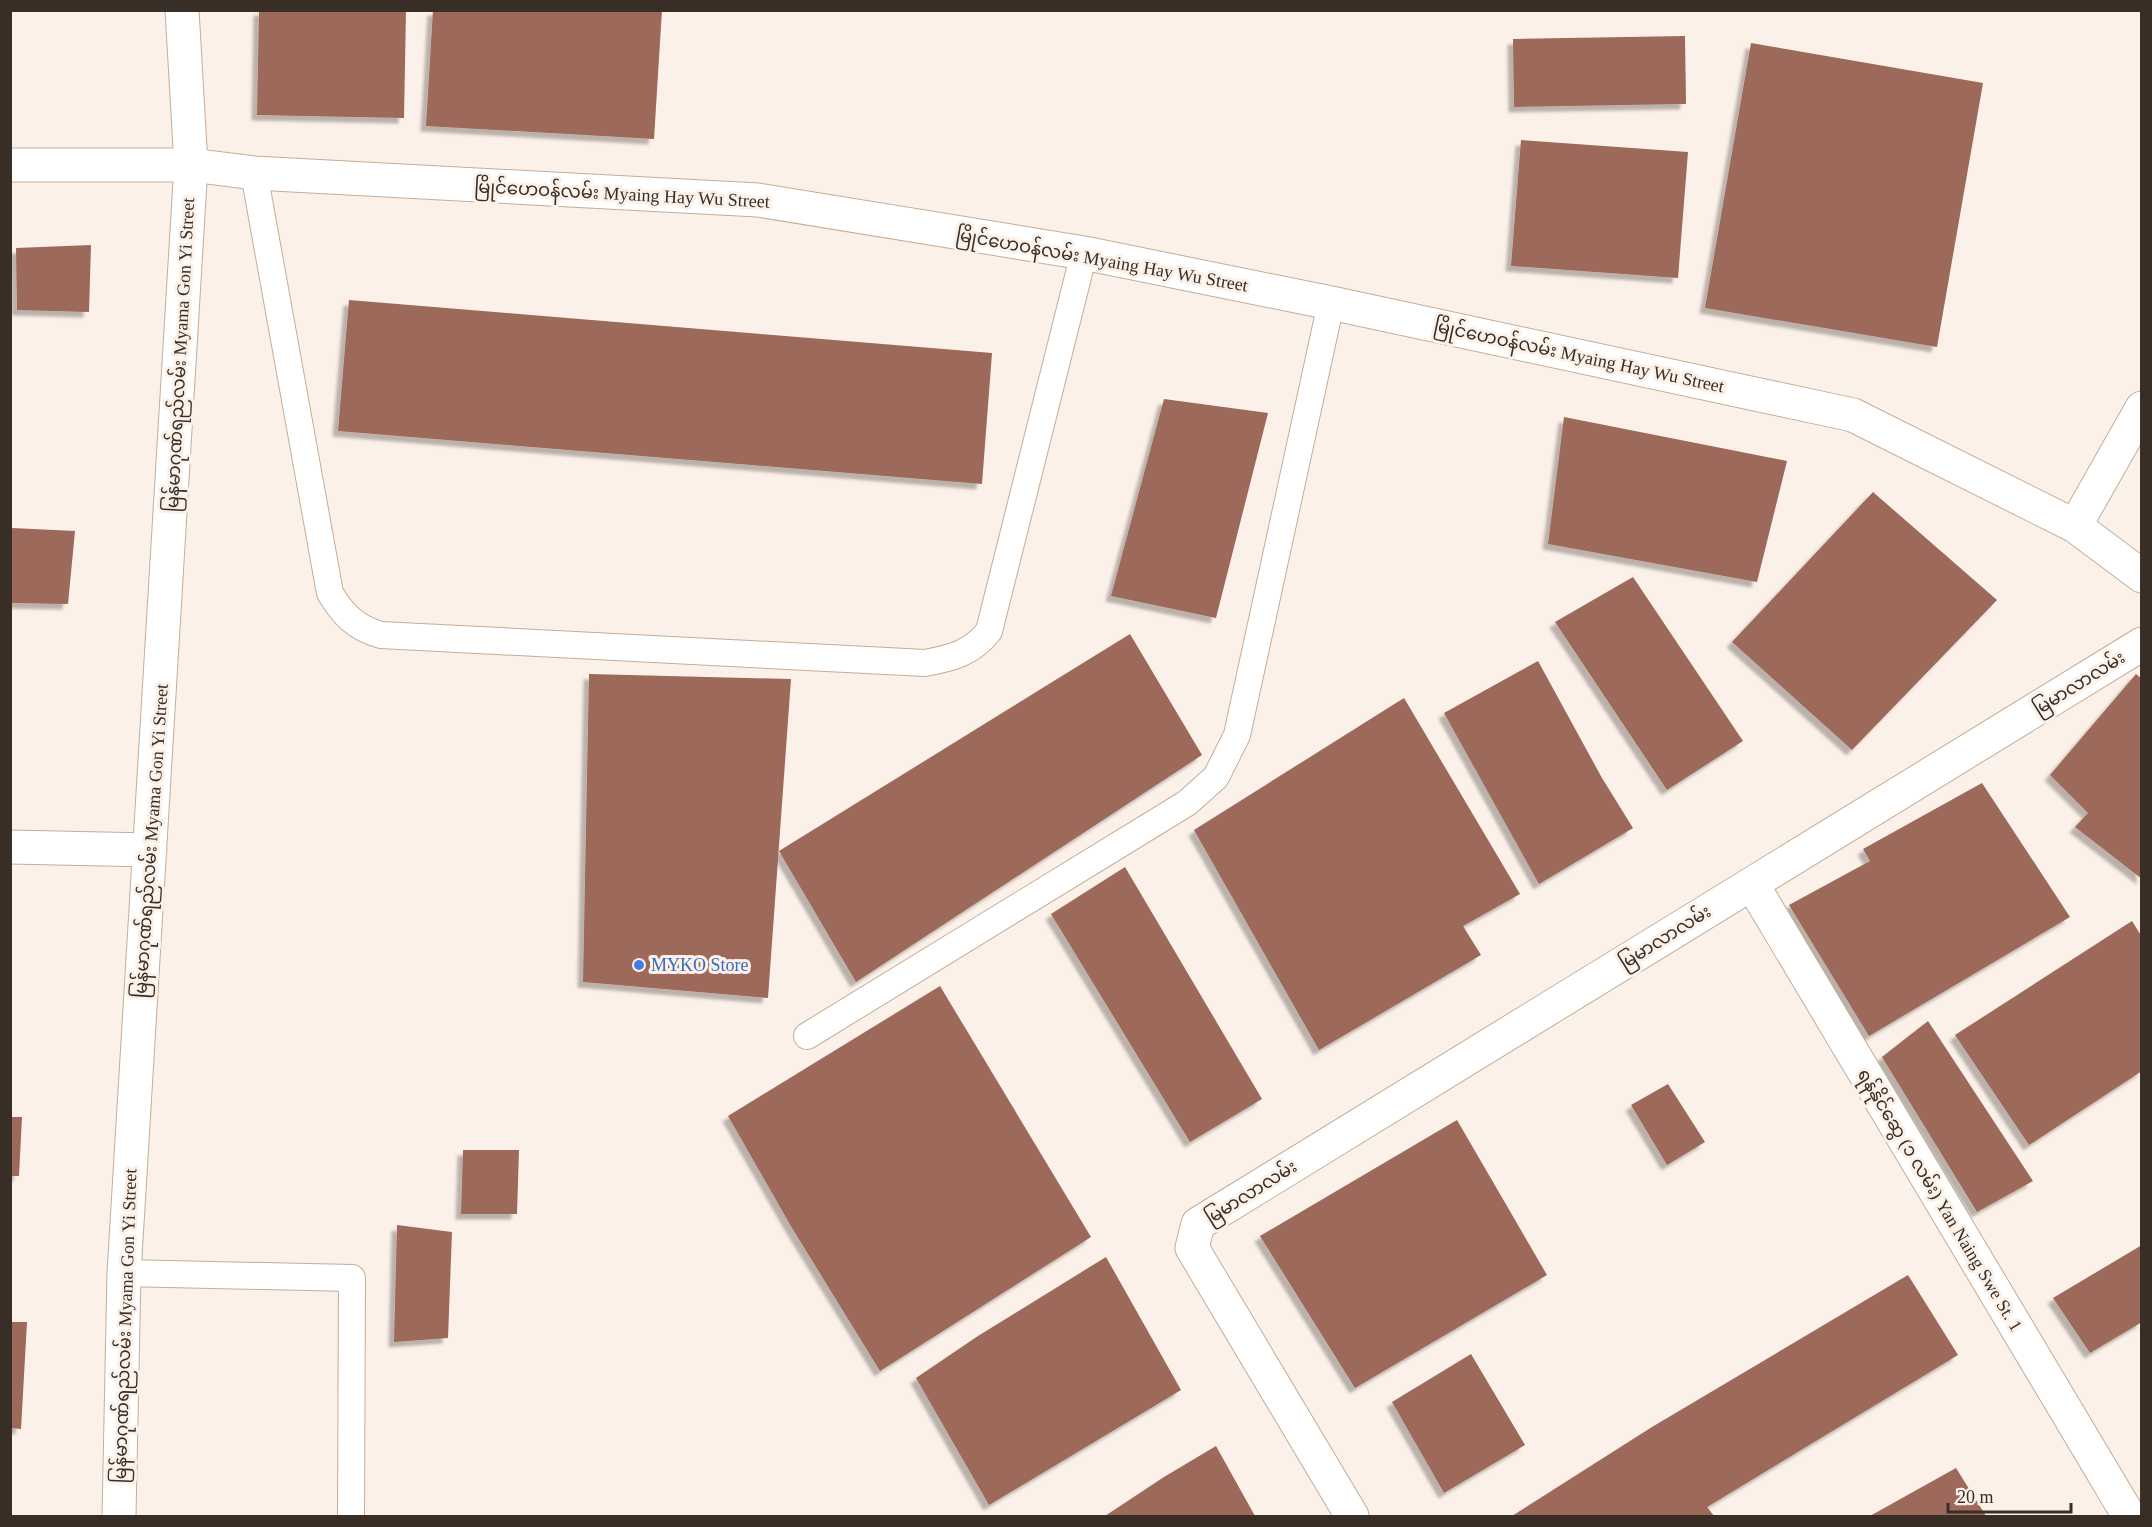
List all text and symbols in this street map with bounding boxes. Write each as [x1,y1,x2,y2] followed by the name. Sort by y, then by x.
[473,172,771,217] street label: မြိုင်ဟေဝန်လမ်း Myaing Hay Wu Street
[159,197,203,513] street label: မြန်မာဂုဏ်ရည်လမ်း Myama Gon Yi Street
[954,221,1250,300] street label: မြိုင်ဟေဝန်လမ်း Myaing Hay Wu Street
[1431,312,1727,401] street label: မြိုင်ဟေဝန်လမ်း Myaing Hay Wu Street
[2028,644,2131,723] street label: မြမာလာလမ်း
[127,683,177,999] street label: မြန်မာဂုဏ်ရည်လမ်း Myama Gon Yi Street
[1614,898,1717,977] street label: မြမာလာလမ်း
[651,955,749,975] place label: MYKO Store
[632,958,646,972] marker: MYKO Store
[1849,1063,2030,1337] street label: ရန်နိုင်ဆွေ (၁ လမ်း) Yan Naing Swe St. 1
[1200,1153,1303,1232] street label: မြမာလာလမ်း
[107,1168,145,1484] street label: မြန်မာဂုဏ်ရည်လမ်း Myama Gon Yi Street
[1948,1476,2071,1514] scale bar
[1957,1487,1994,1507] text: 20 m

